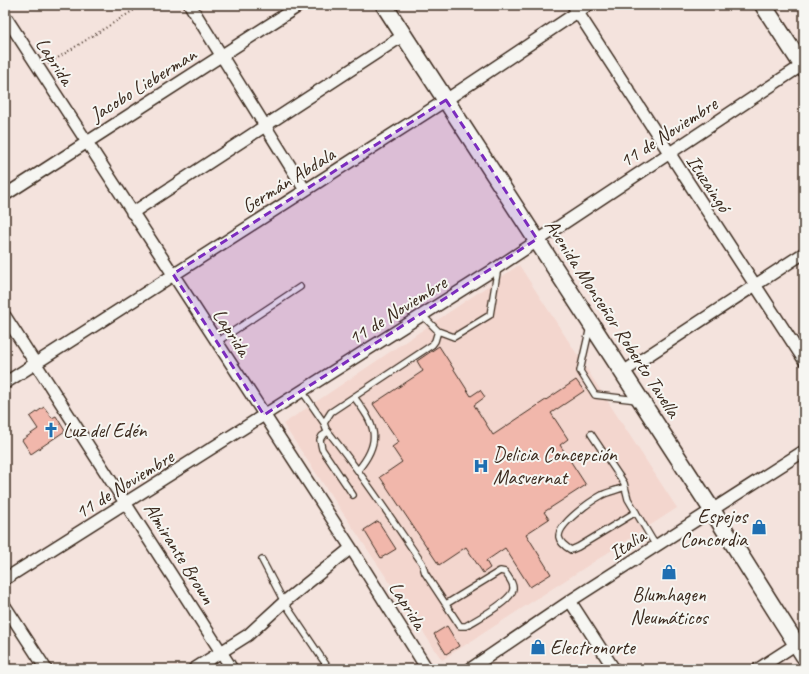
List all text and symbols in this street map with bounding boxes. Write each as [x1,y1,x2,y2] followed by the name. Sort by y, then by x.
[30,33,80,91] street label: Laprida
[85,41,202,128] street label: Jacobo Lieberman
[615,91,723,173] street label: 11 de Noviembre
[237,141,341,219] street label: Germán Abdala
[681,150,738,219] street label: Ituzaingó
[539,214,687,423] street label: Avenida Monseñor Roberto Tavella
[343,269,452,351] street label: 11 de Noviembre
[207,304,257,362] street label: Laprida
[63,418,147,443] place label: Luz del Edén
[42,421,60,439] church icon: Luz del Edén
[493,442,618,490] place label: Delicia Concepción Masvernat
[70,443,179,525] street label: 11 de Noviembre
[472,457,490,475] hospital icon: Delicia Concepción Masvernat
[138,498,221,610] street label: Almirante Brown
[680,504,749,552] place label: Espejos Concordia
[750,518,768,536] shop icon: Espejos Concordia
[604,522,652,565] street label: Italia
[660,563,678,581] shop icon: Blumhagen Neumáticos
[383,577,433,635] street label: Laprida
[630,582,710,630] place label: Blumhagen Neumáticos
[550,635,636,660] place label: Electronorte
[529,638,547,656] shop icon: Electronorte

